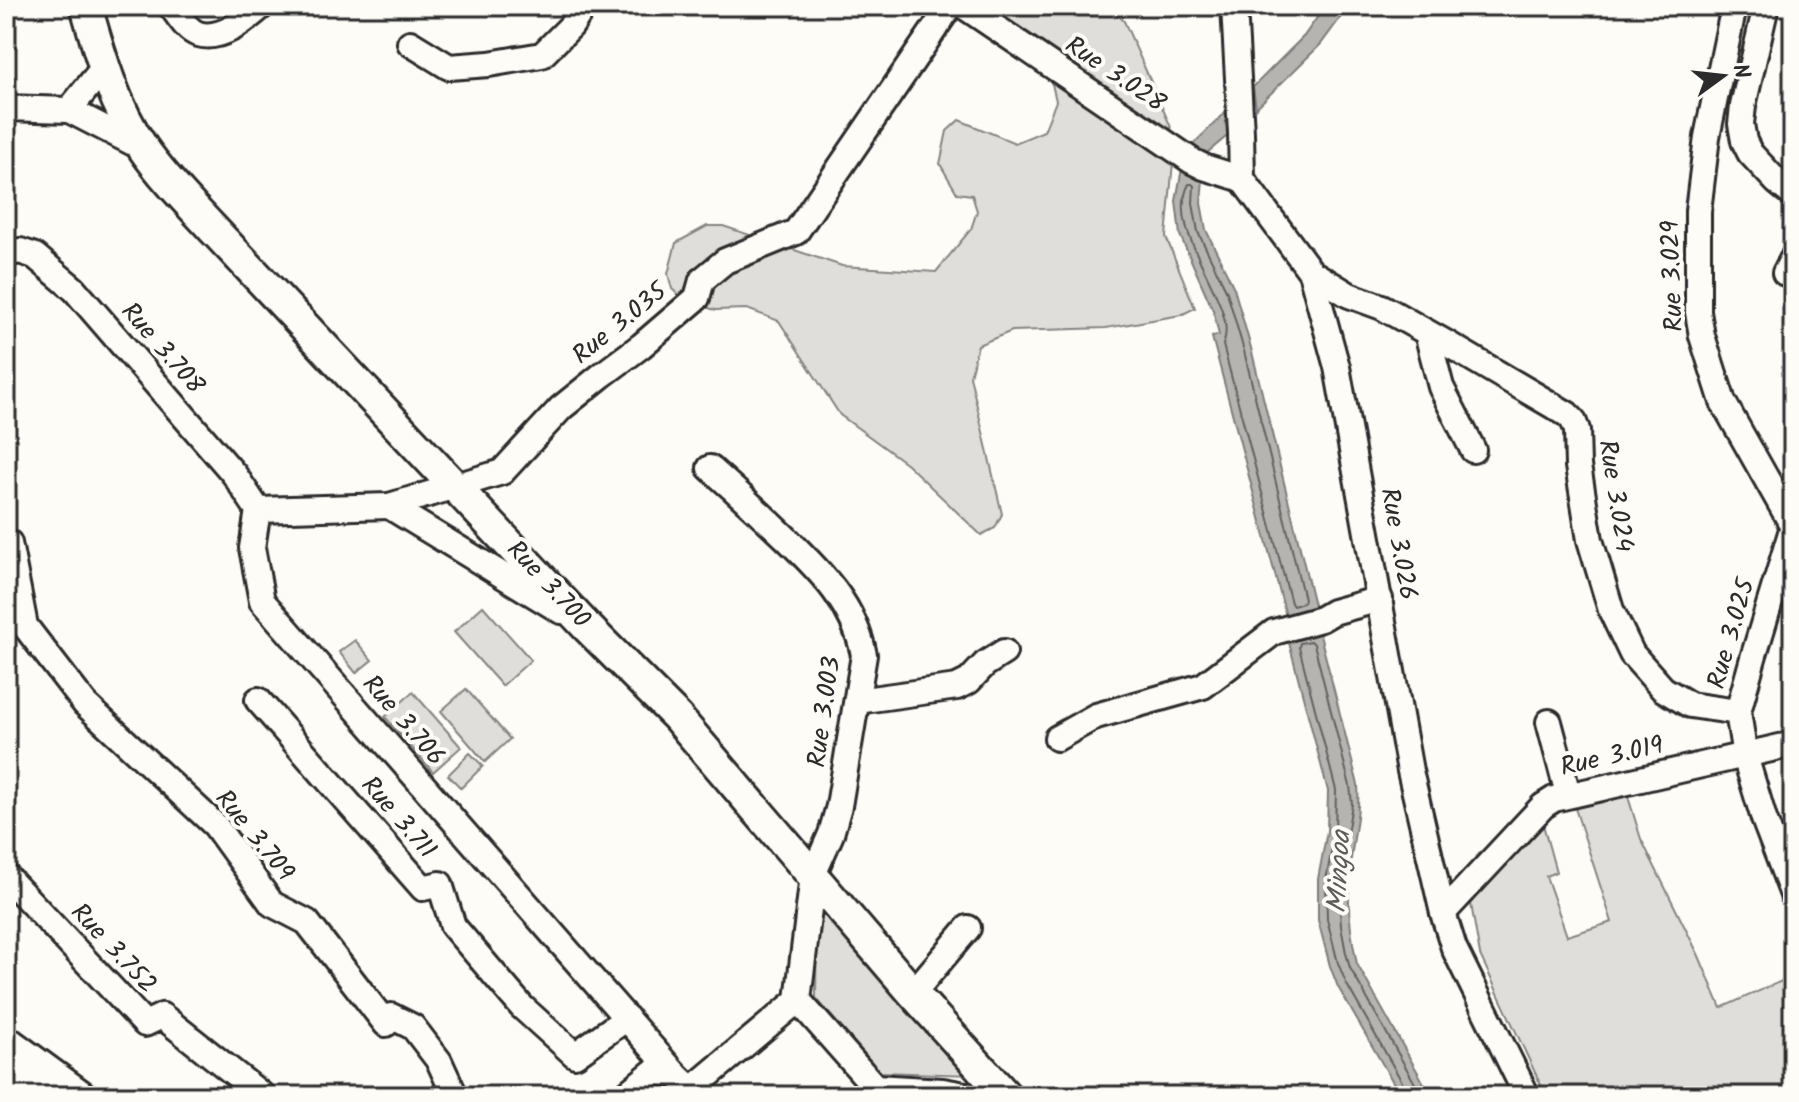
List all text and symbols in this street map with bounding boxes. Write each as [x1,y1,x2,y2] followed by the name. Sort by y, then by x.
[1056,26,1175,125] street label: Rue 3.028
[1683,36,1763,116] north arrow
[1721,60,1759,83] text: N
[1650,219,1696,333] street label: Rue 3.029
[563,271,679,376] street label: Rue 3.035
[110,293,215,405] street label: Rue 3.708
[1585,437,1645,555] street label: Rue 3.024
[1367,485,1429,603] street label: Rue 3.026
[496,531,600,639] street label: Rue 3.700
[1696,572,1768,694] street label: Rue 3.025
[796,654,854,770] street label: Rue 3.003
[351,666,455,776] street label: Rue 3.706
[1556,725,1668,789] street label: Rue 3.019
[350,767,446,869] street label: Rue 3.711
[204,781,305,892] street label: Rue 3.709
[1315,828,1365,915] water label: Mingoa
[59,894,167,1004] street label: Rue 3.752

